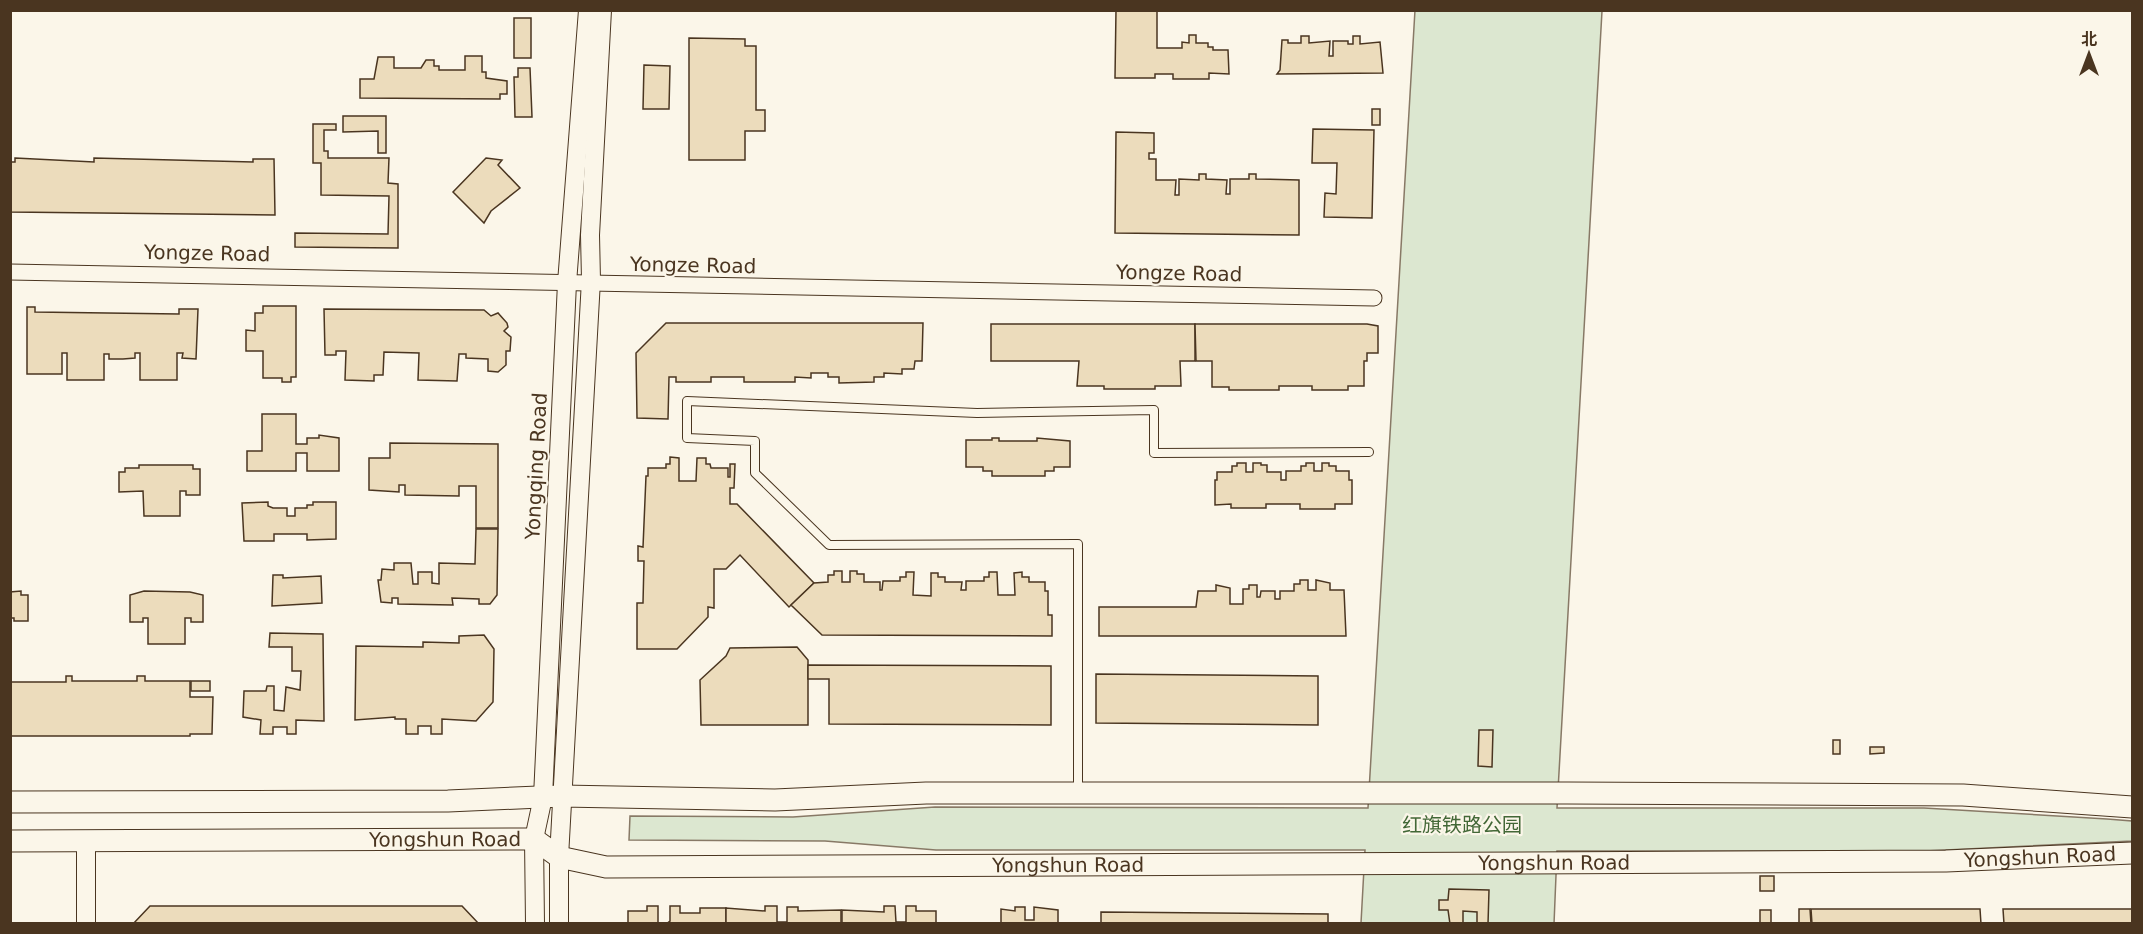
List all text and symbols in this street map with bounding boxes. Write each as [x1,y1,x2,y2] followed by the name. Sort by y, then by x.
[2059,24,2119,84] north arrow
[2081,30,2097,49] text: 北
[143,240,270,266] street label: Yongze Road
[629,252,756,278] street label: Yongze Road
[1115,260,1242,286] street label: Yongze Road
[520,392,552,541] street label: Yongqing Road
[1402,813,1522,837] park label: 红旗铁路公园
[368,827,521,852] street label: Yongshun Road
[1962,842,2117,872] street label: Yongshun Road
[1477,850,1630,875] street label: Yongshun Road
[991,853,1144,877] street label: Yongshun Road

